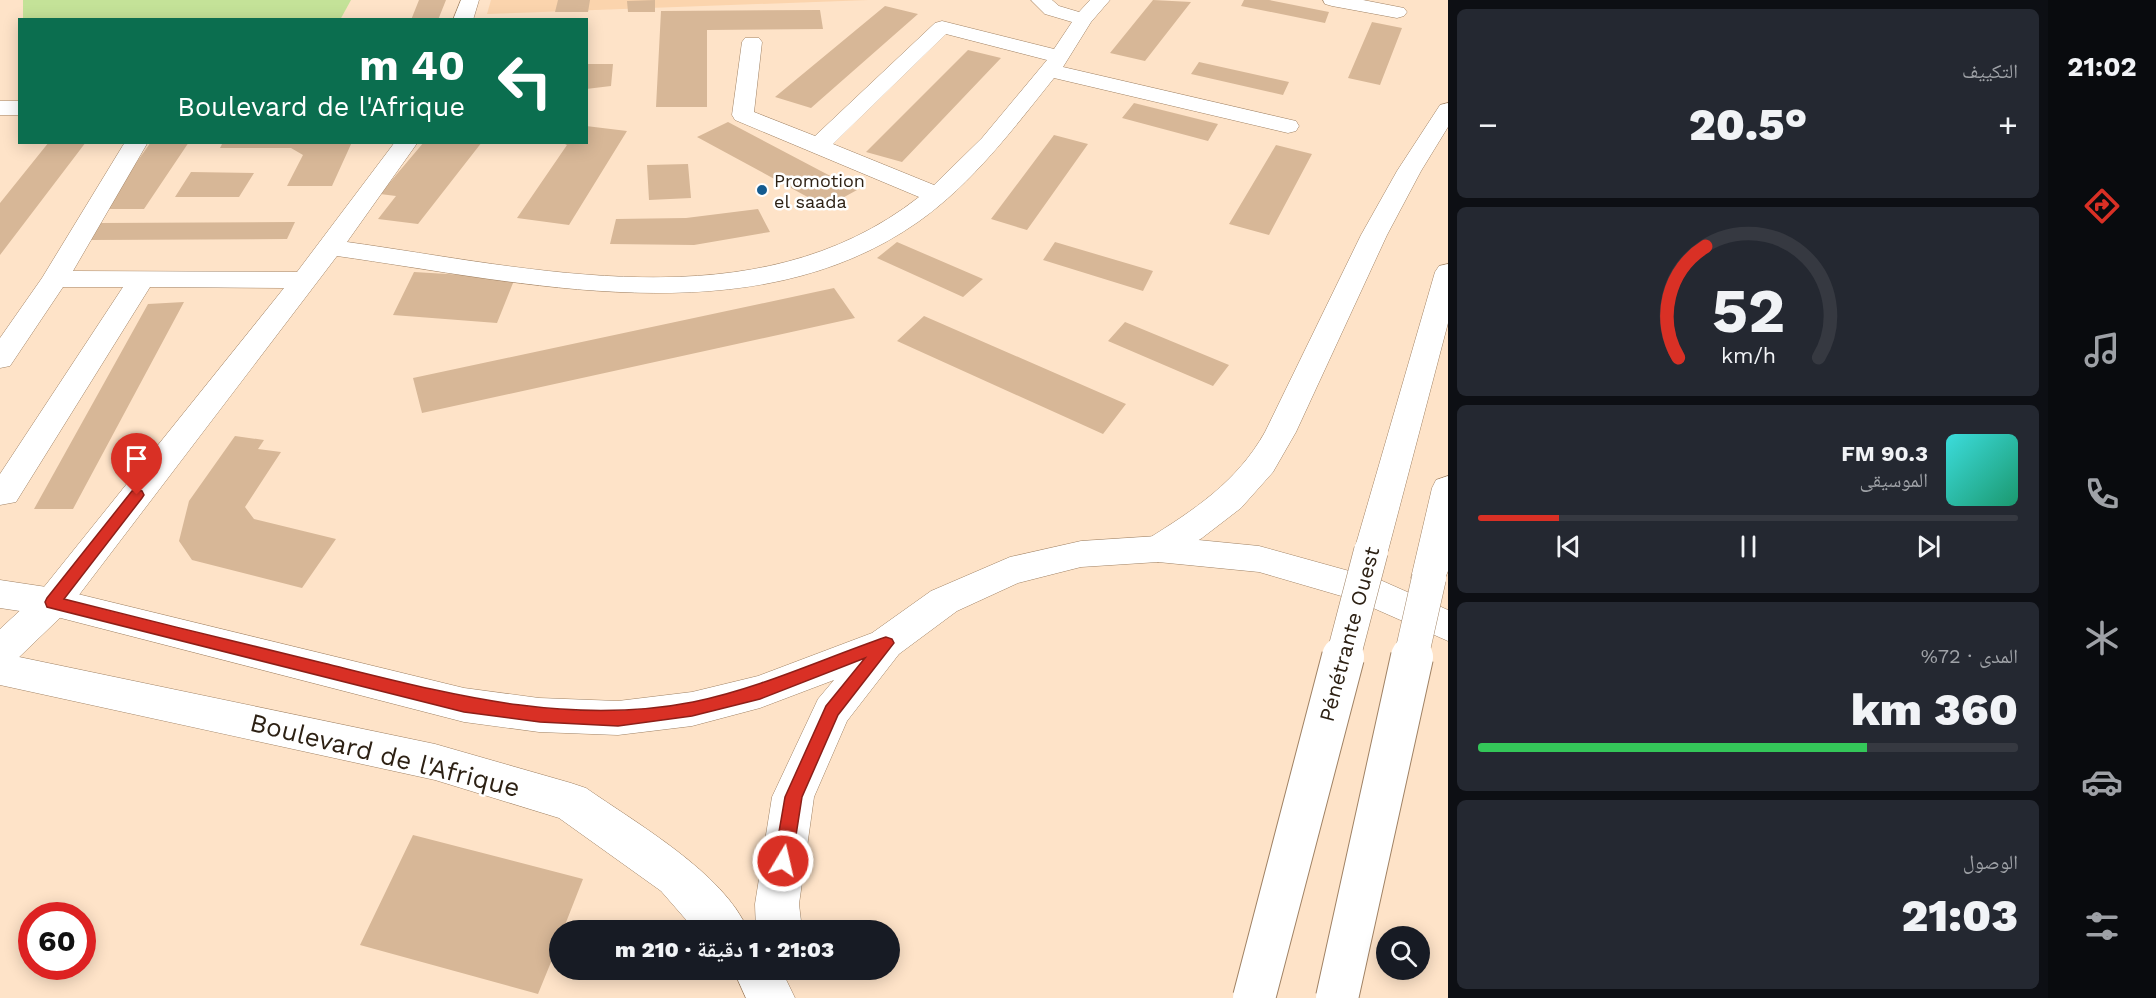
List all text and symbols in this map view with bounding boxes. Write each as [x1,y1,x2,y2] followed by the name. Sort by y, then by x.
[359,41,465,90] text: 40 m
[486,42,564,120] icon: left
[2067,51,2137,83] text: 21:02
[1962,59,2018,83] text: التكييف
[177,91,465,123] text: Boulevard de l'Afrique
[1689,98,1807,151] text: 20.5°
[1478,105,1498,144] text: −
[1998,105,2018,144] text: +
[774,170,865,212] place label: Promotion el saada
[755,183,769,197] marker: Promotion el saada
[2081,185,2123,227] icon: directions
[1711,274,1785,347] text: 52
[2081,329,2123,371] icon: music
[1720,344,1776,369] text: km/h
[111,433,162,495] pin
[1841,441,1928,466] text: 90.3 FM
[120,442,153,475] icon: arrive
[1860,468,1928,492] text: الموسيقى
[2081,473,2123,515] icon: phone
[1552,530,1585,563] icon: previous
[1732,530,1765,563] icon: pause
[1912,530,1945,563] icon: next
[1314,544,1384,724] street label: Pénétrante Ouest
[2081,617,2123,659] icon: climate
[1921,644,2018,668] text: المدى · 72%
[1851,683,2018,736] text: 360 km
[247,707,523,803] street label: Boulevard de l'Afrique
[2081,761,2123,803] icon: car
[751,829,815,893] position arrow
[1963,850,2018,874] text: الوصول
[1901,889,2018,942] text: 21:03
[18,902,96,980] speed limit sign: 60
[2081,905,2123,947] icon: filters
[1376,926,1430,980] map controls
[1376,926,1430,980] button: search
[615,937,834,962] text: 21:03 · 1 دقيقة · 210 m

